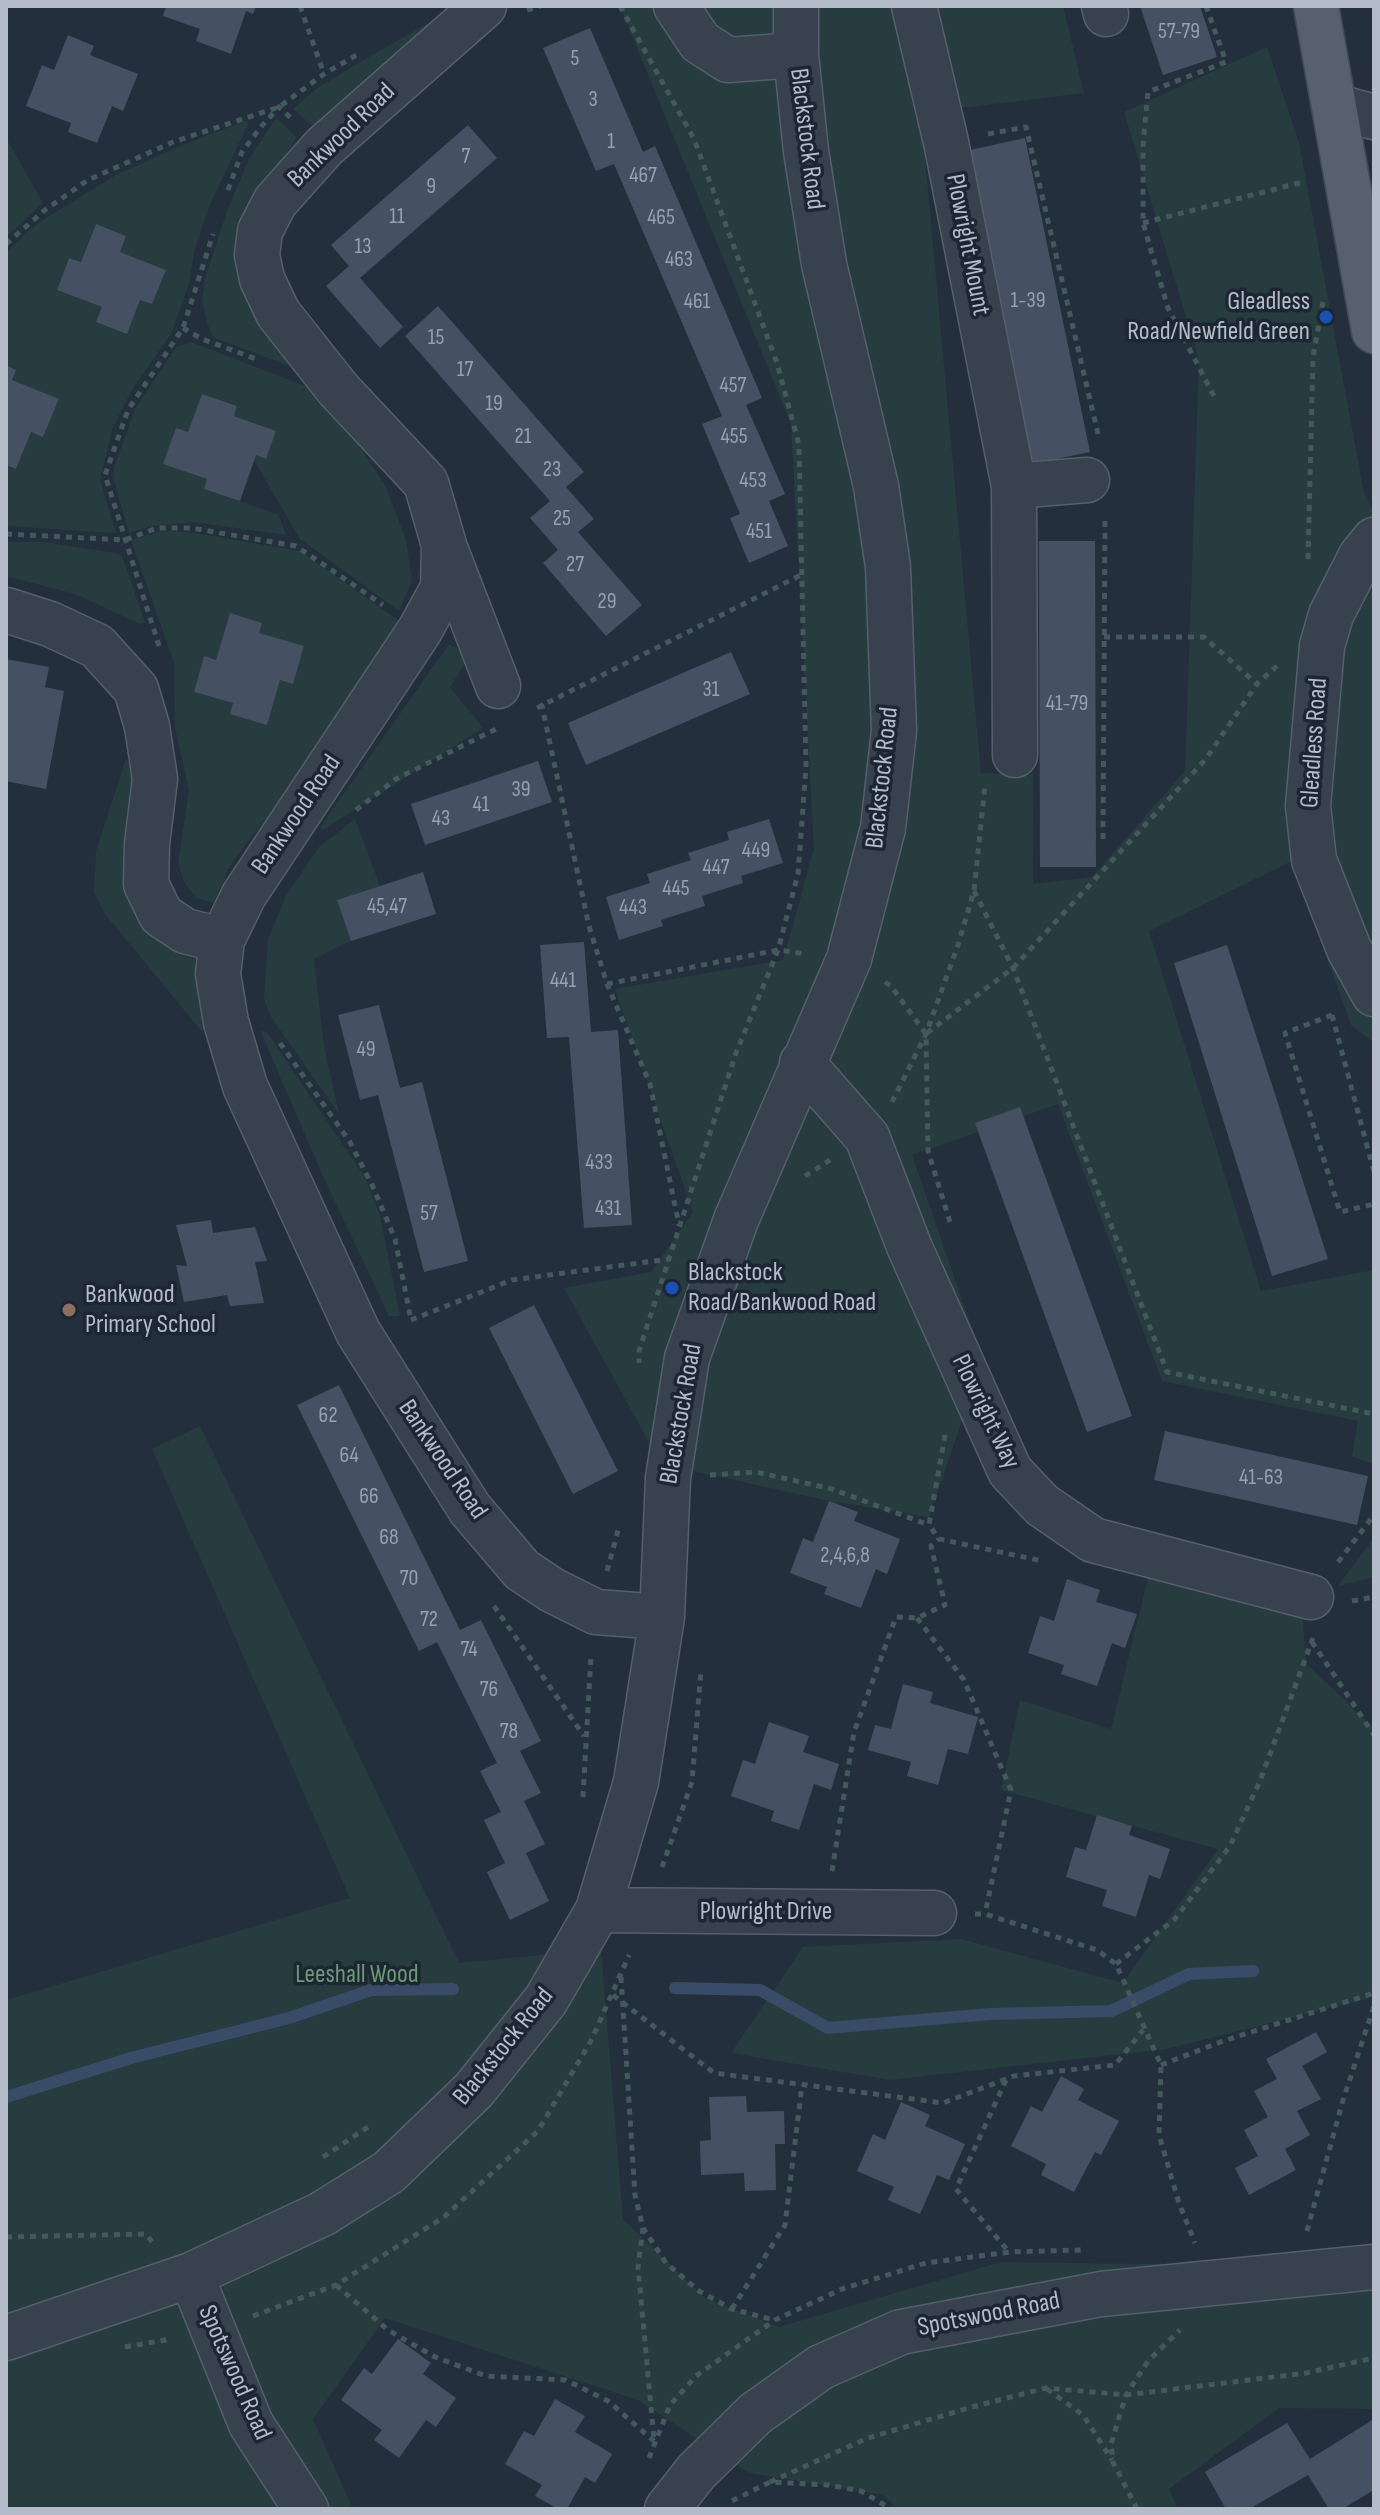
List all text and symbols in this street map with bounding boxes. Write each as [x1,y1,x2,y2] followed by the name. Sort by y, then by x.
[1158,19,1200,45] house number: 57-79
[571,46,579,72] house number: 5
[782,67,830,211] street label: Blackstock Road
[282,77,402,195] street label: Bankwood Road
[588,87,598,113] house number: 3
[607,129,615,155] house number: 1
[462,144,470,170] house number: 7
[629,163,657,189] house number: 467
[938,172,996,318] street label: Plowright Mount
[426,174,436,200] house number: 9
[389,204,405,230] house number: 11
[647,205,675,231] house number: 465
[355,234,371,260] house number: 13
[665,247,693,273] house number: 463
[1127,286,1310,348] place label: Gleadless Road/Newfield Green
[1011,288,1045,314] house number: 1-39
[684,289,710,315] house number: 461
[1317,308,1335,326] marker: Gleadless Road/Newfield Green
[428,325,444,351] house number: 15
[457,357,473,383] house number: 17
[720,373,746,399] house number: 457
[485,391,503,417] house number: 19
[515,424,531,450] house number: 21
[721,424,747,450] house number: 455
[543,457,561,483] house number: 23
[739,468,767,494] house number: 453
[553,506,571,532] house number: 25
[746,519,772,545] house number: 451
[566,552,584,578] house number: 27
[598,589,616,615] house number: 29
[703,677,719,703] house number: 31
[1295,677,1335,809] street label: Gleadless Road
[1046,691,1088,717] house number: 41-79
[860,706,906,850] street label: Blackstock Road
[246,749,348,881] street label: Bankwood Road
[512,777,530,803] house number: 39
[473,792,489,818] house number: 41
[432,806,450,832] house number: 43
[742,838,770,864] house number: 449
[702,855,730,881] house number: 447
[662,876,690,902] house number: 445
[367,894,407,920] house number: 45,47
[619,895,647,921] house number: 443
[550,968,576,994] house number: 441
[357,1037,375,1063] house number: 49
[585,1150,613,1176] house number: 433
[595,1196,621,1222] house number: 431
[420,1201,438,1227] house number: 57
[688,1257,876,1318] place label: Blackstock Road/Bankwood Road
[85,1279,216,1340] place label: Bankwood Primary School
[663,1279,681,1297] marker: Blackstock Road/Bankwood Road
[60,1301,78,1319] marker: Bankwood Primary School
[654,1341,710,1487] street label: Blackstock Road
[944,1350,1026,1474] street label: Plowright Way
[391,1394,493,1526] street label: Bankwood Road
[319,1403,337,1429] house number: 62
[339,1443,359,1469] house number: 64
[1239,1465,1283,1491] house number: 41-63
[359,1484,379,1510] house number: 66
[379,1525,399,1551] house number: 68
[820,1543,870,1569] house number: 2,4,6,8
[400,1566,418,1592] house number: 70
[420,1607,438,1633] house number: 72
[461,1637,477,1663] house number: 74
[480,1677,498,1703] house number: 76
[500,1719,518,1745] house number: 78
[700,1896,832,1928] street label: Plowright Drive
[295,1959,419,1991] park label: Leeshall Wood
[447,1982,561,2112] street label: Blackstock Road
[915,2286,1063,2344] street label: Spotswood Road
[190,2301,278,2445] street label: Spotswood Road

